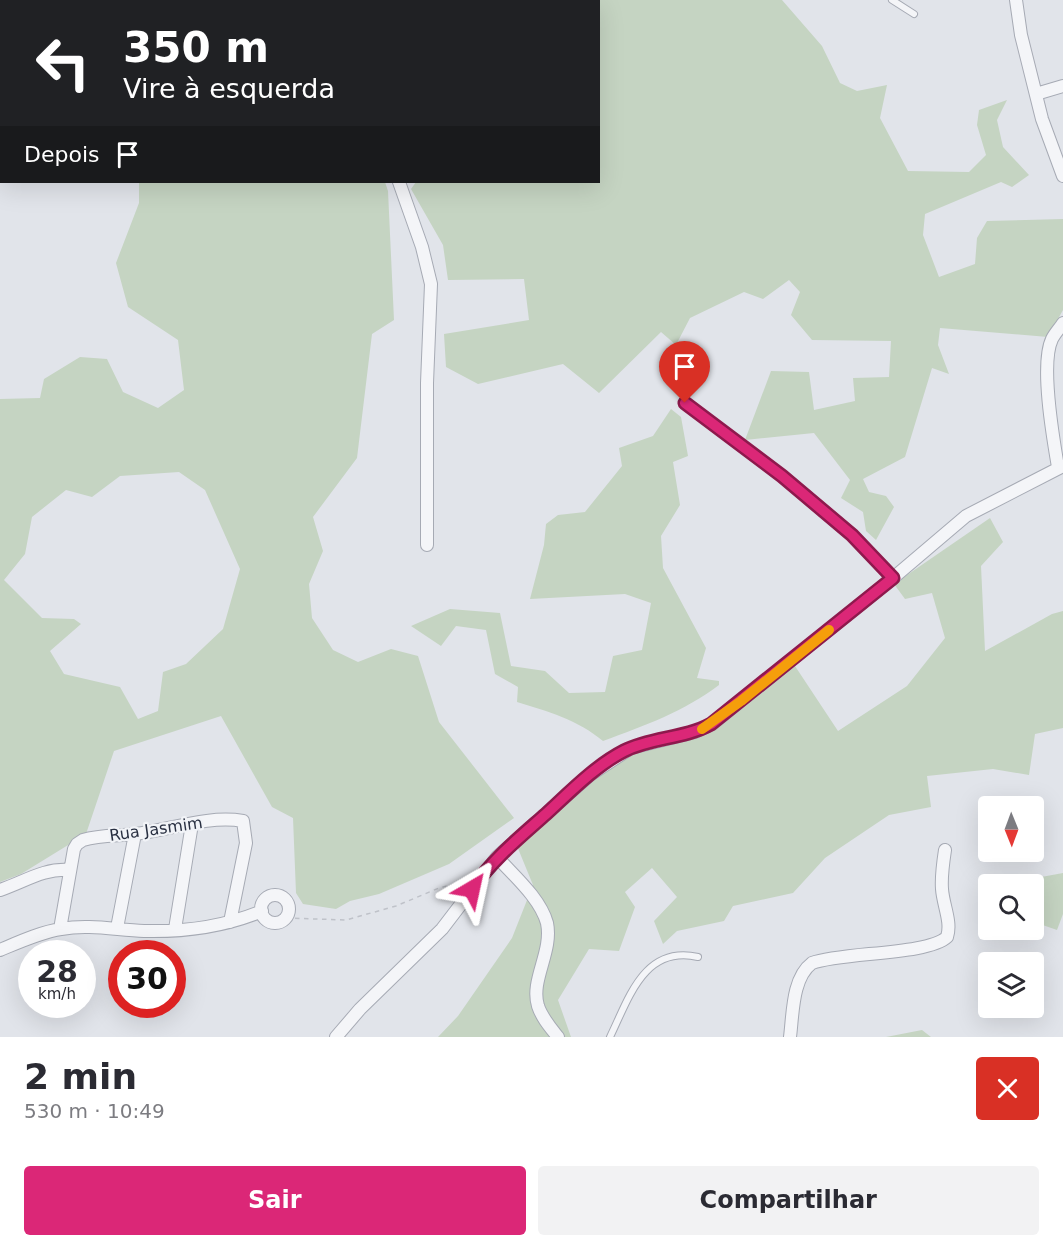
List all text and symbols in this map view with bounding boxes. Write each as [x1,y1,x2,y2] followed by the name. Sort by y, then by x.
[123,23,269,72] text: 350 m
[24,24,102,102] icon: left
[123,73,335,104] text: Vire à esquerda
[111,138,144,171] icon: arrive
[24,142,99,167] text: Depois
[659,341,710,403] pin
[668,350,701,383] icon: arrive
[978,796,1044,862] north arrow
[978,796,1044,1018] map controls
[108,813,204,845] street label: Rua Jasmim
[440,857,504,921] position arrow
[978,874,1044,940] button: search
[108,940,186,1018] speed limit sign: 30
[978,952,1044,1018] button: layers
[36,954,78,989] text: 28
[38,985,76,1003] text: km/h
[24,1056,137,1097] text: 2 min
[976,1057,1039,1120] button: close
[24,1099,165,1123] text: 530 m · 10:49
[24,1166,526,1235] button: Sair
[538,1166,1039,1235] button: Compartilhar

